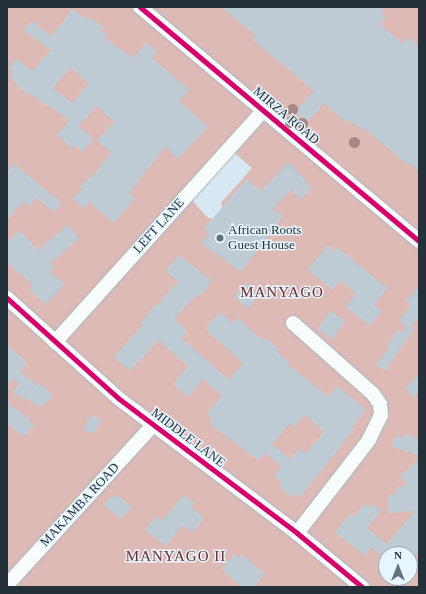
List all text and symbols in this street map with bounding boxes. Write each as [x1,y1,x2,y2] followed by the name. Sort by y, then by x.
[250,84,322,148] street label: MIRZA ROAD
[130,195,188,257] street label: LEFT LANE
[228,223,301,254] place label: African Roots Guest House
[215,233,225,243] marker: African Roots Guest House
[240,284,324,302] district label: MANYAGO
[148,405,228,471] street label: MIDDLE LANE
[37,460,123,550] street label: MAKAMBA ROAD
[378,546,418,586] north arrow
[126,548,226,566] district label: MANYAGO II
[394,549,402,561] text: N

